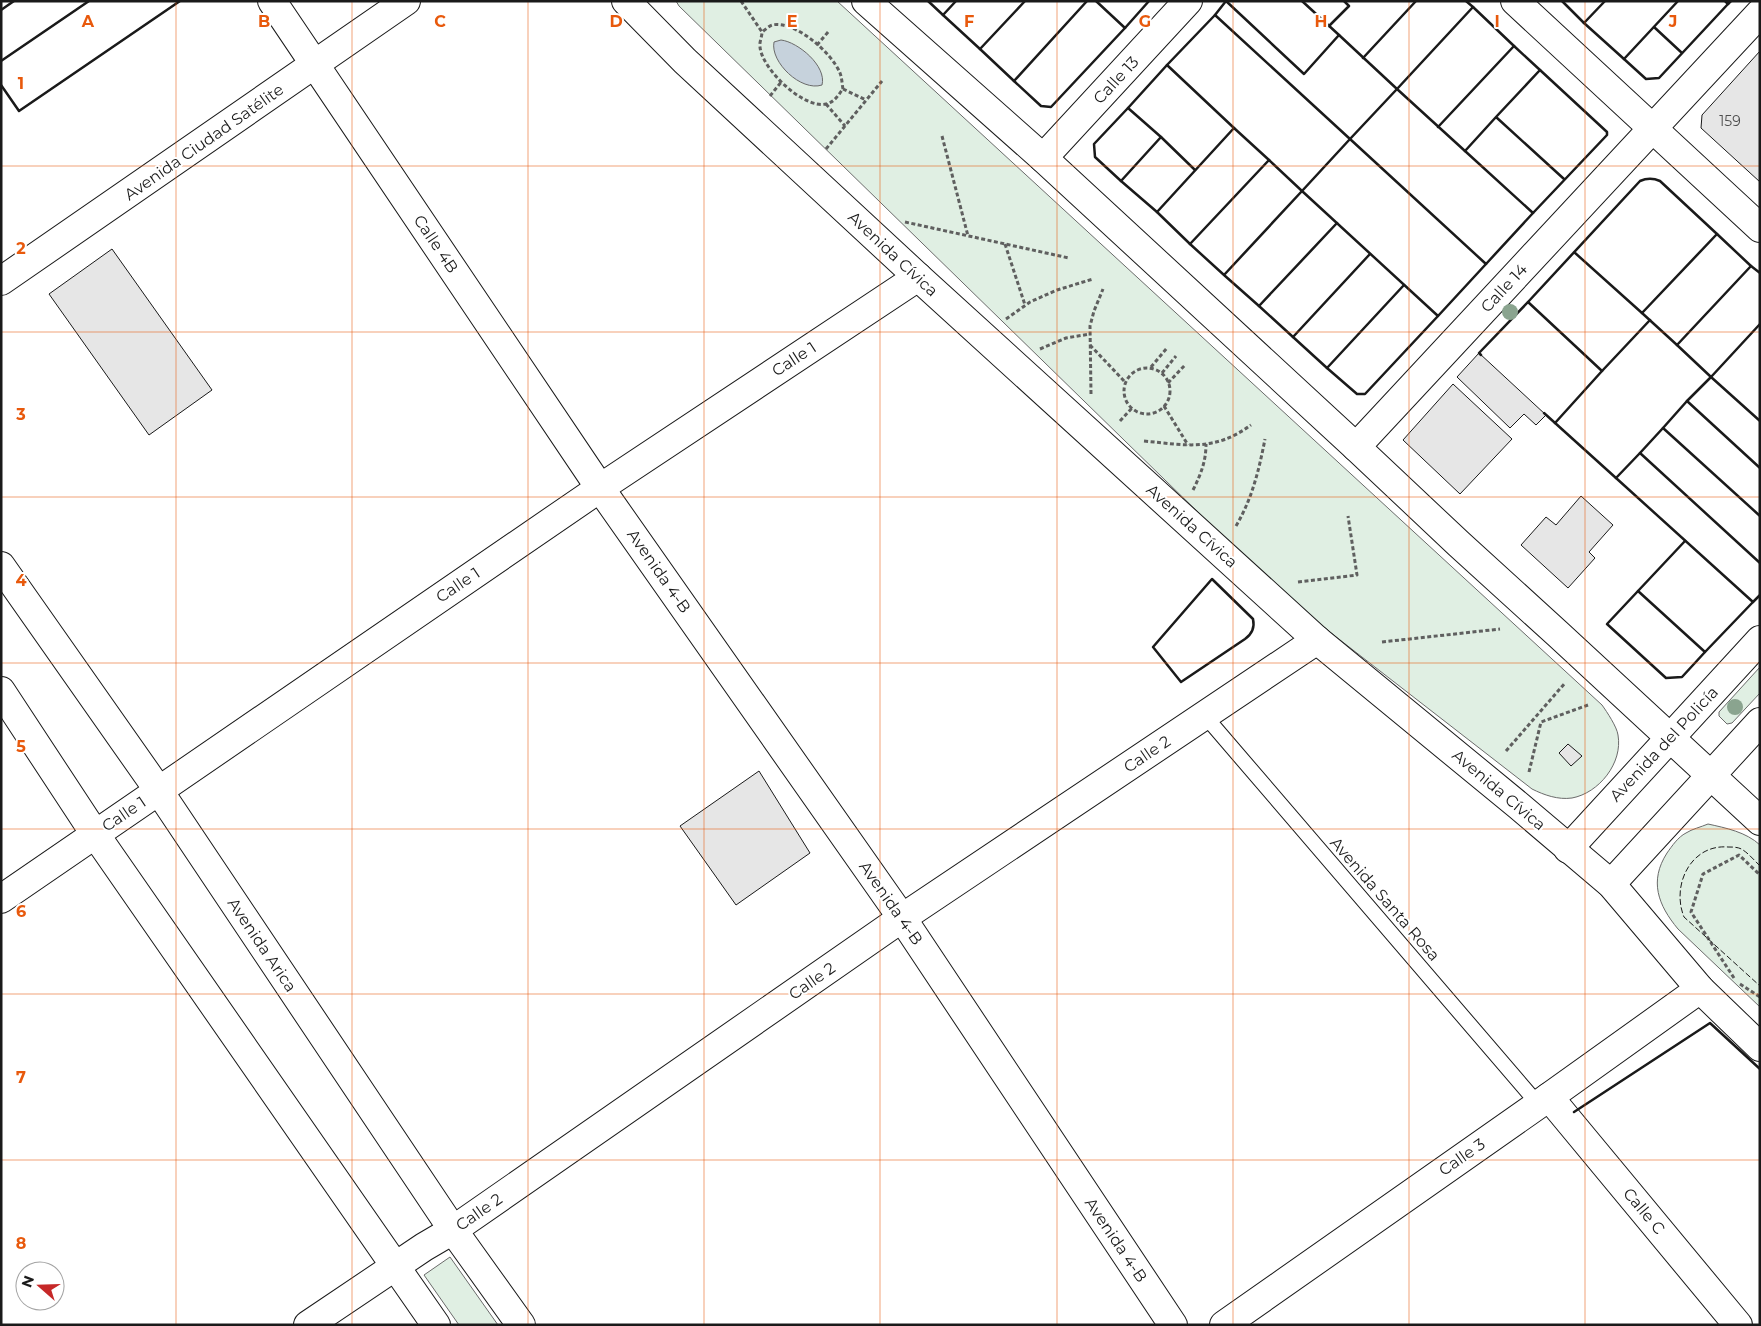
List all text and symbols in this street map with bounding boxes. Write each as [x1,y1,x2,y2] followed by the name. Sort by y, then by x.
[81,12,95,31] text: A
[258,12,270,31] text: B
[434,12,446,31] text: C
[609,12,623,31] text: D
[787,12,797,31] text: E
[964,12,974,31] text: F
[1139,12,1151,31] text: G
[1315,12,1327,31] text: H
[1494,12,1500,31] text: I
[1668,12,1677,31] text: J
[1089,52,1143,108] street label: Calle 13
[18,74,24,93] text: 1
[121,80,287,204] street label: Avenida Ciudad Satélite
[1719,112,1741,130] house number: 159
[844,208,942,300] street label: Avenida Cívica
[410,211,462,277] street label: Calle 4B
[16,239,26,258] text: 2
[1477,259,1532,316] street label: Calle 14
[768,338,820,380] street label: Calle 1
[15,405,26,424] text: 3
[1143,480,1241,572] street label: Avenida Cívica
[623,526,695,616] street label: Avenida 4-B
[432,563,484,607] street label: Calle 1
[15,571,27,590] text: 4
[1606,683,1722,805] street label: Avenida del Policía
[1120,732,1174,776] street label: Calle 2
[16,737,26,756] text: 5
[1449,745,1549,835] street label: Avenida Cívica
[98,792,150,836] street label: Calle 1
[1326,833,1444,965] street label: Avenida Santa Rosa
[855,858,927,948] street label: Avenida 4-B
[224,894,300,996] street label: Avenida Arica
[16,902,26,921] text: 6
[785,958,839,1004] street label: Calle 2
[16,1068,26,1087] text: 7
[1435,1134,1489,1180] street label: Calle 3
[1619,1184,1669,1238] street label: Calle C
[452,1189,506,1235] street label: Calle 2
[1081,1194,1151,1286] street label: Avenida 4-B
[16,1234,26,1253] text: 8
[15,1261,65,1311] north arrow
[17,1273,38,1290] text: N

